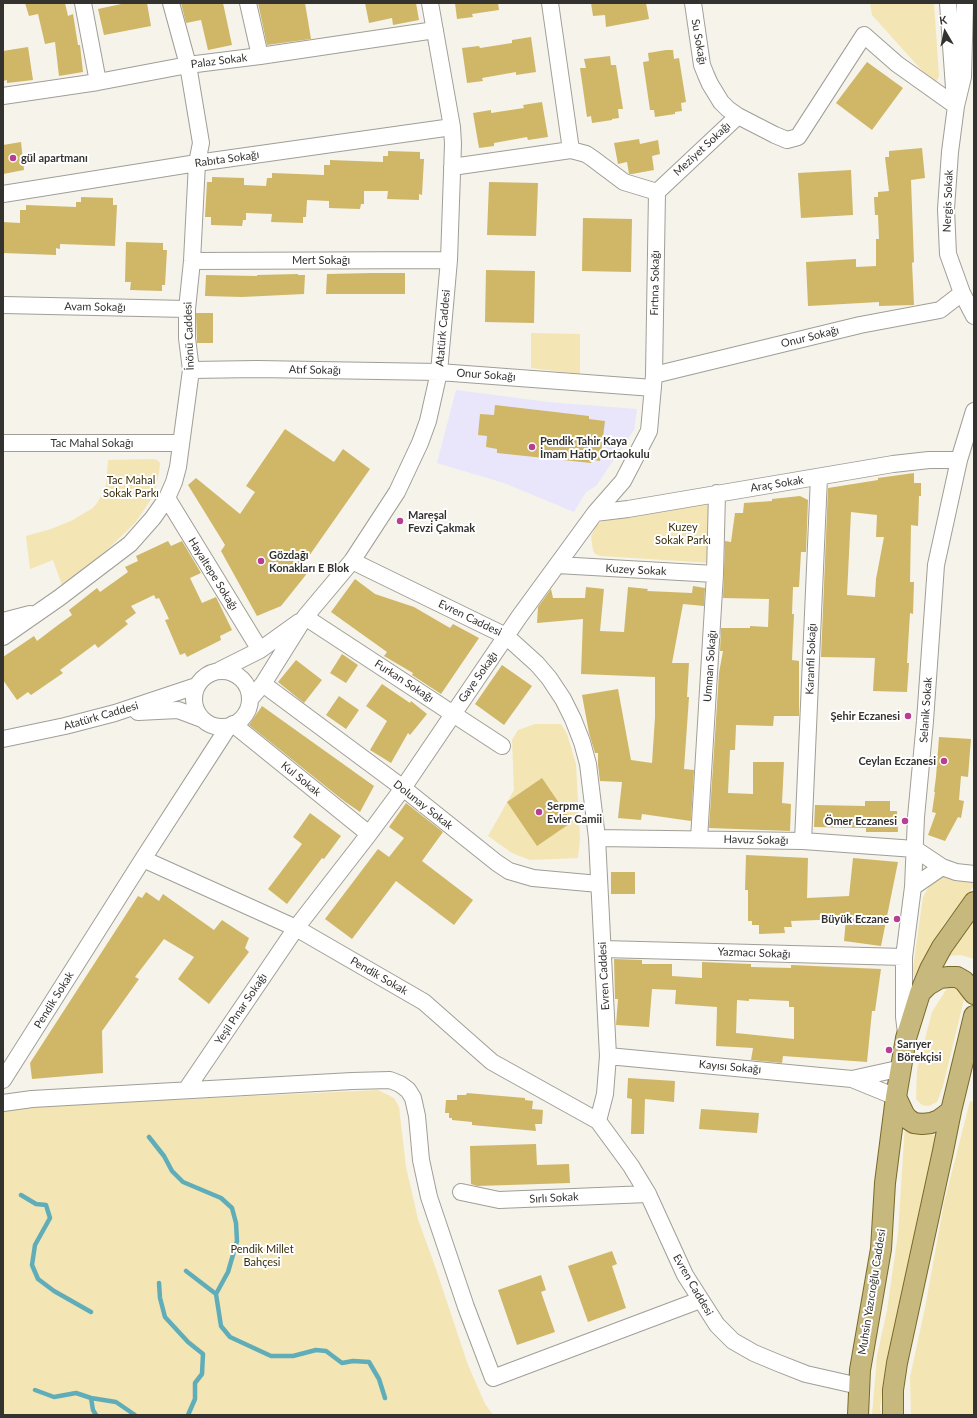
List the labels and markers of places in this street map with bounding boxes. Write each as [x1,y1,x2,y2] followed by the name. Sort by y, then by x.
[21,151,88,165] place label: gül apartmanı
[8,153,18,163] marker: gül apartmanı
[540,434,650,460] place label: Pendik Tahir Kaya İmam Hatip Ortaokulu
[527,442,537,452] marker: Pendik Tahir Kaya İmam Hatip Ortaokulu
[408,508,475,534] place label: Mareşal Fevzi̇ Çakmak
[395,516,405,526] marker: Mareşal Fevzi̇ Çakmak
[269,548,349,574] place label: Gözdağı Konakları E Blok
[256,556,266,566] marker: Gözdağı Konakları E Blok
[831,709,900,723] place label: Şehir Eczanesi
[903,711,913,721] marker: Şehir Eczanesi
[858,754,936,768] place label: Ceylan Eczanesi
[939,756,949,766] marker: Ceylan Eczanesi
[547,799,602,825] place label: Serpme Evler Camii
[534,807,544,817] marker: Serpme Evler Camii
[825,814,897,828] place label: Ömer Eczanesi
[900,816,910,826] marker: Ömer Eczanesi
[821,912,889,926] place label: Büyük Eczane
[892,914,902,924] marker: Büyük Eczane
[897,1037,942,1063] place label: Sarıyer Börekçisi
[884,1045,894,1055] marker: Sarıyer Börekçisi

